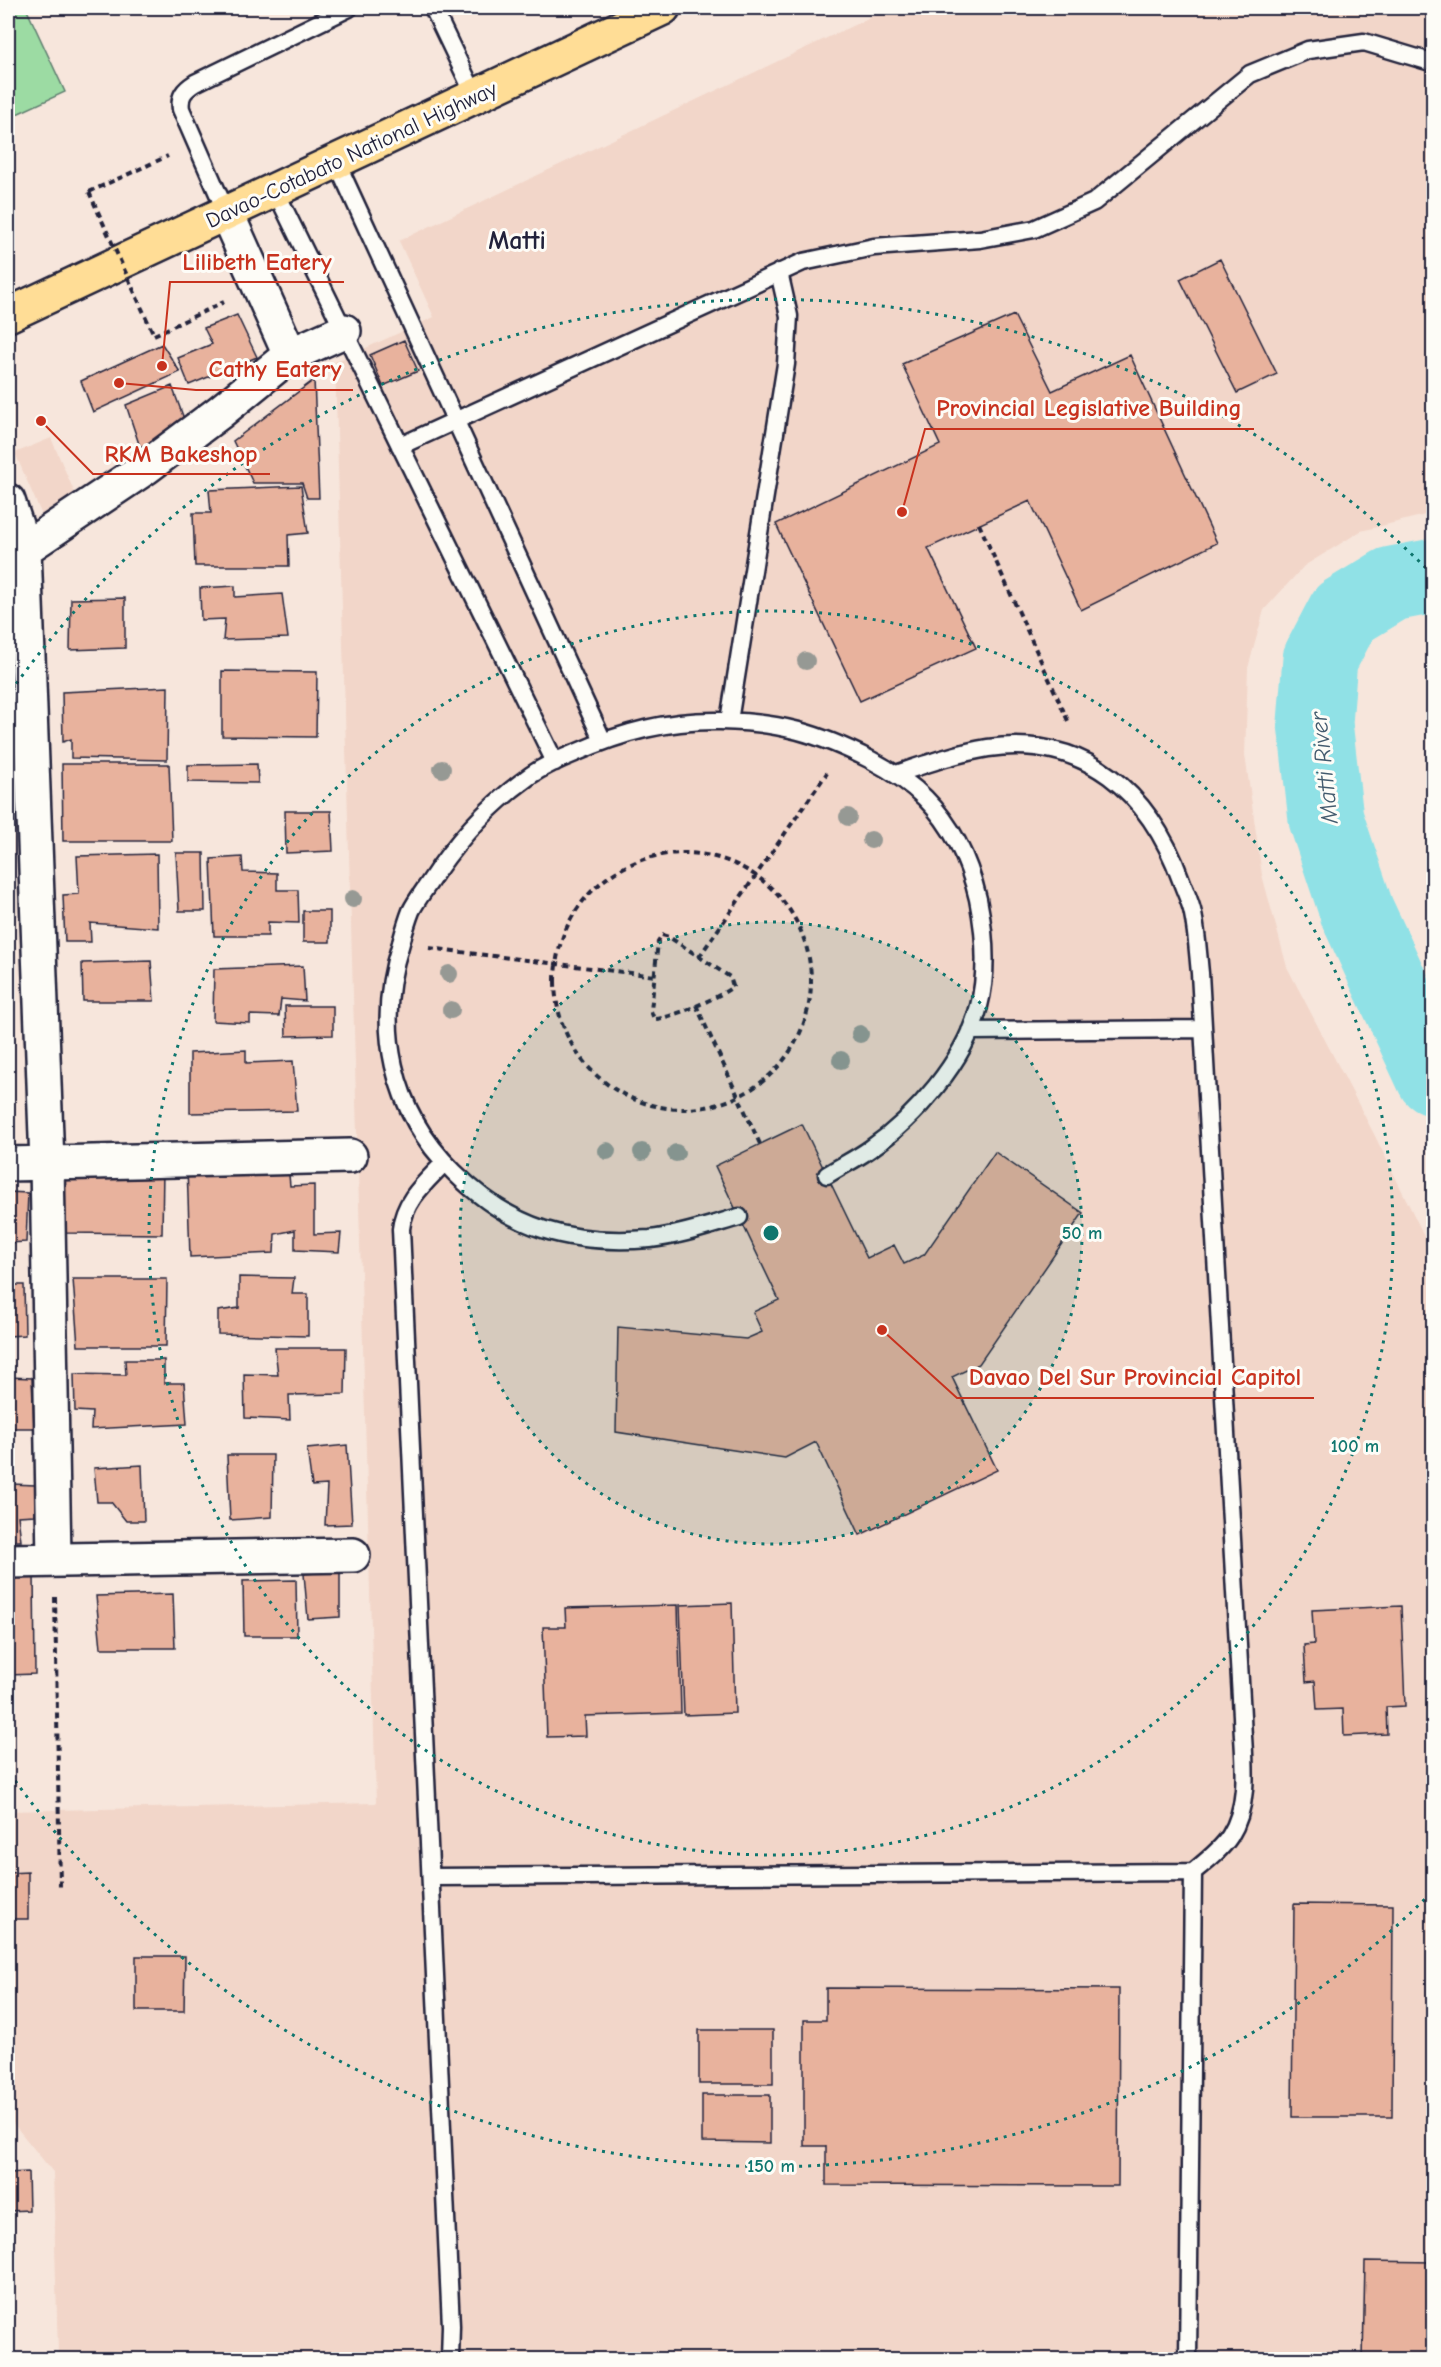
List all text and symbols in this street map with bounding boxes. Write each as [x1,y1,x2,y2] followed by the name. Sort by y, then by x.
[202,76,501,234] street label: Davao-Cotabato National Highway
[488,226,546,256] district label: Matti
[170,240,344,282] callout: Lilibeth Eatery
[182,248,332,276] text: Lilibeth Eatery
[196,348,353,390] callout: Cathy Eatery
[209,355,341,383] text: Cathy Eatery
[925,387,1254,429] callout: Provincial Legislative Building
[936,394,1242,422] text: Provincial Legislative Building
[93,432,270,474] callout: RKM Bakeshop
[104,440,258,468] text: RKM Bakeshop
[1304,709,1344,826] water label: Matti River
[761,1223,781,1243] centre of rings
[1062,1223,1102,1244] text: 50 m
[957,1356,1314,1398] callout: Davao Del Sur Provincial Capitol
[969,1363,1301,1391] text: Davao Del Sur Provincial Capitol
[1331,1436,1379,1457] text: 100 m
[747,2156,795,2177] text: 150 m

